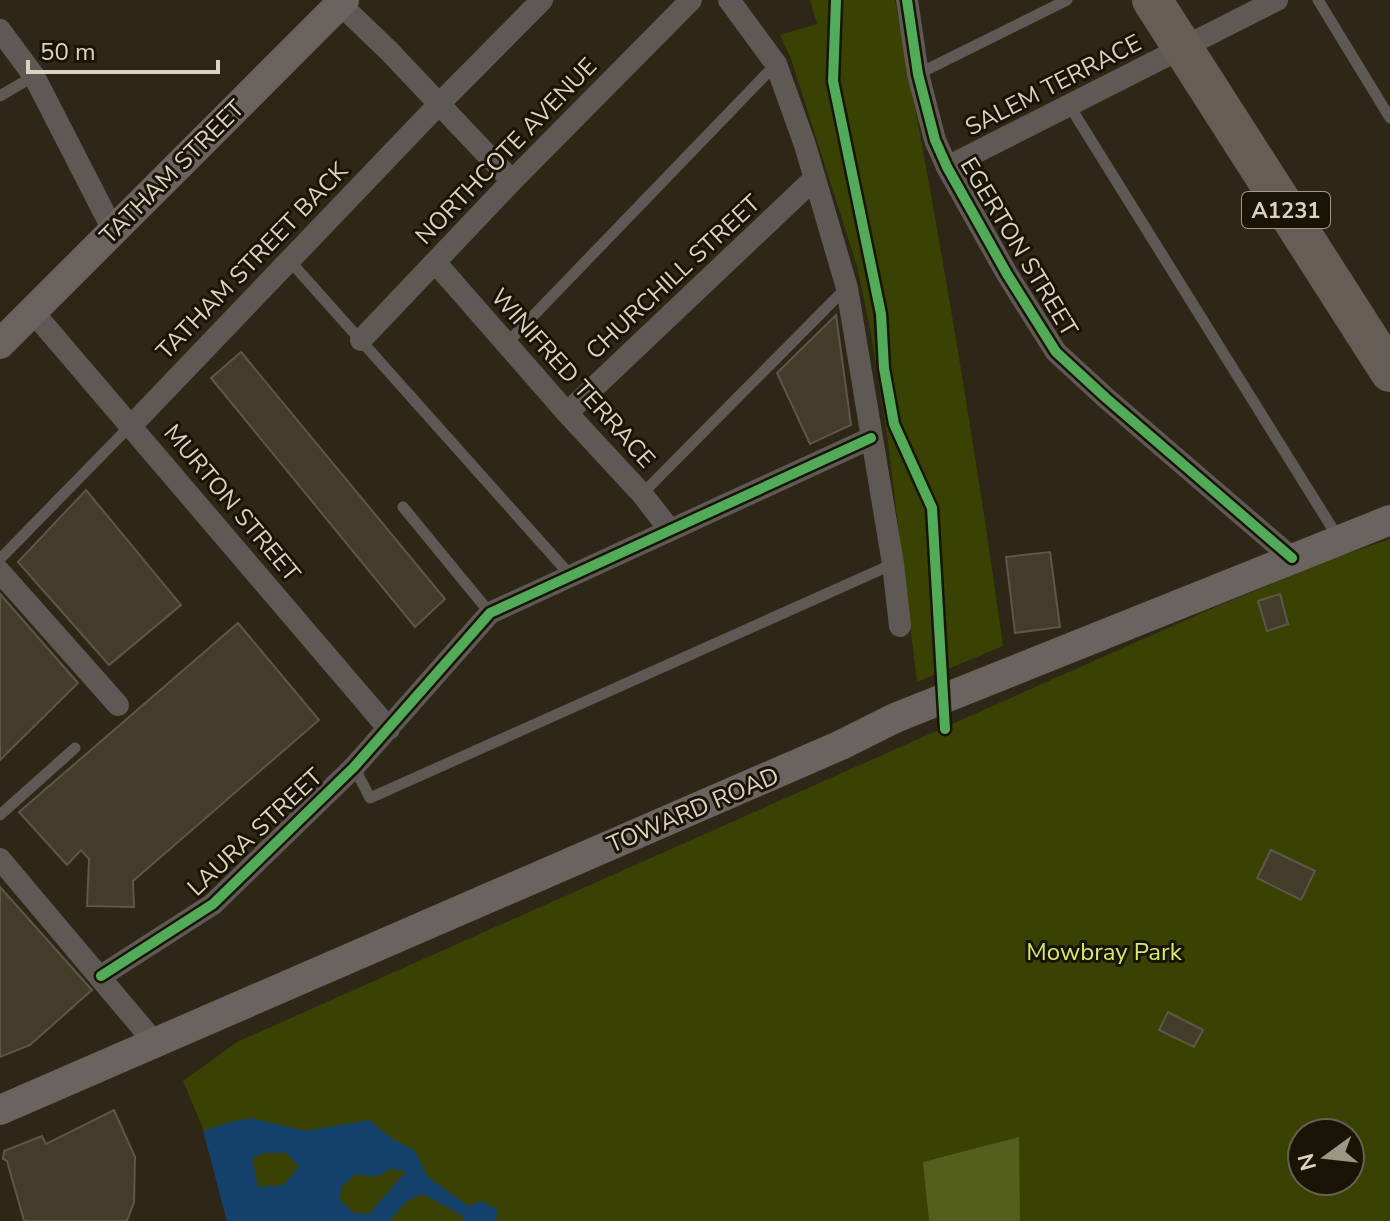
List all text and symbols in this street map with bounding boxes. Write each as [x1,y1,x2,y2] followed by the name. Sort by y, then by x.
[28,24,218,74] scale bar
[960,27,1146,143] street label: SALEM TERRACE
[40,36,96,68] text: 50 m
[408,51,604,251] street label: NORTHCOTE AVENUE
[93,92,252,251] street label: TATHAM STREET
[953,151,1085,343] street label: EGERTON STREET
[149,155,355,367] street label: TATHAM STREET BACK
[579,187,768,366] street label: CHURCHILL STREET
[1242,192,1330,228] road number: A1231
[484,281,662,475] street label: WINIFRED TERRACE
[157,418,308,589] street label: MURTON STREET
[602,759,784,861] street label: TOWARD ROAD
[181,761,330,903] street label: LAURA STREET
[1026,936,1183,968] park label: Mowbray Park
[1286,1117,1366,1197] north arrow
[1291,1150,1324,1174] text: N

